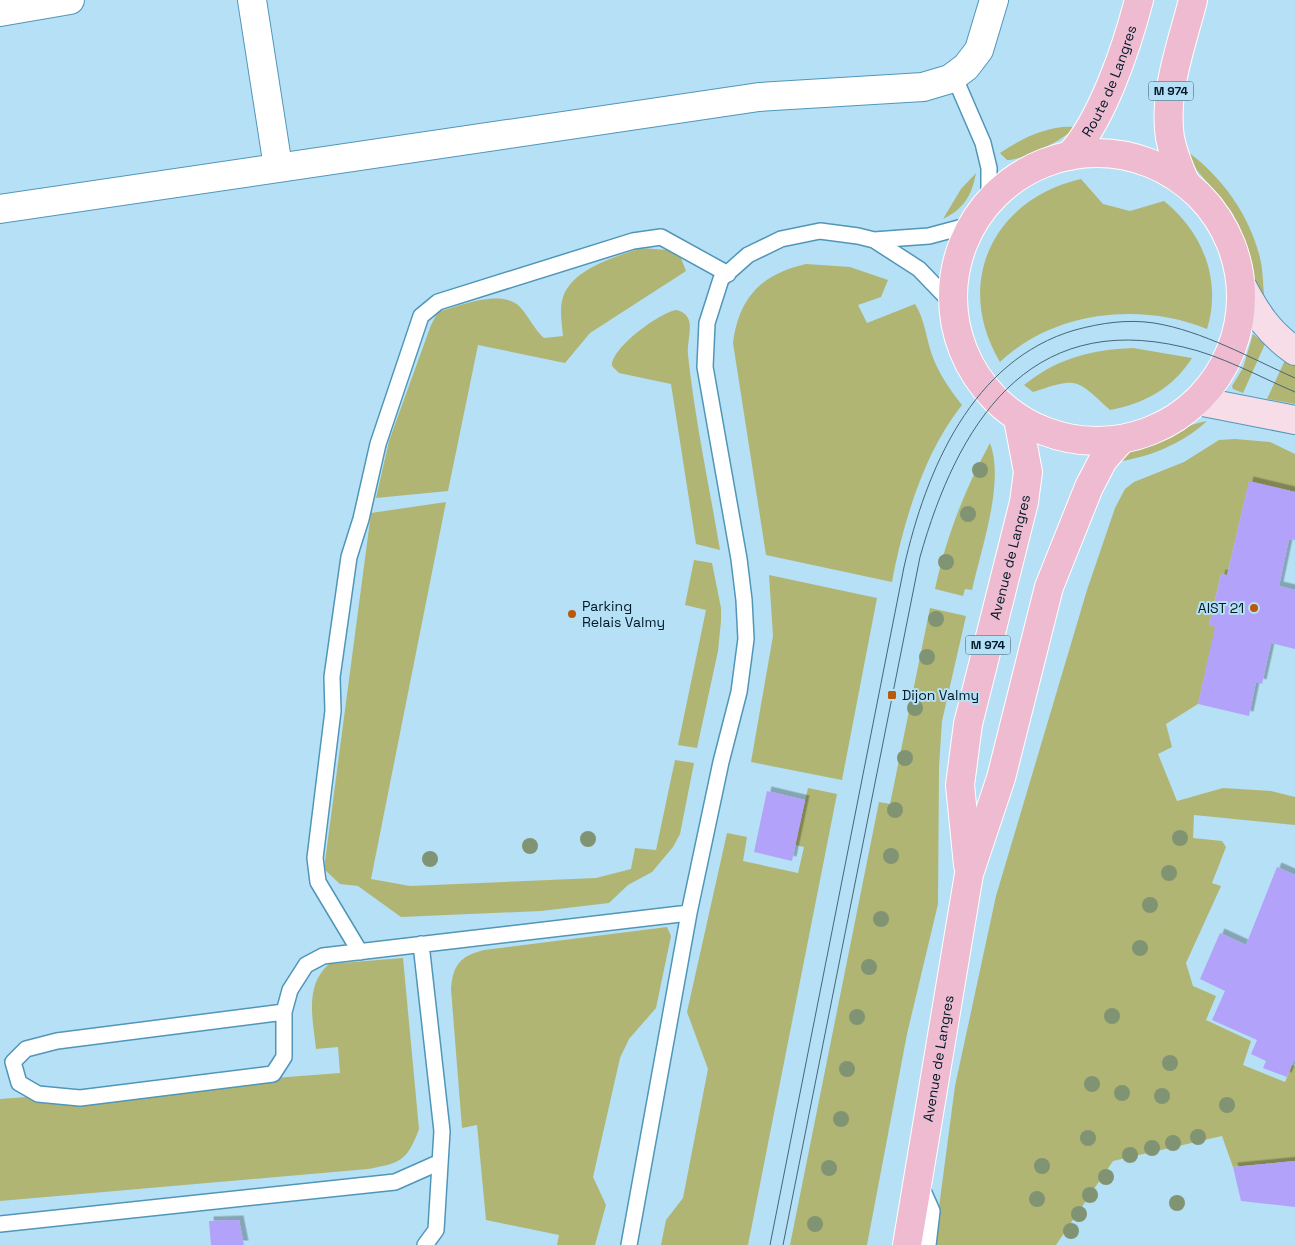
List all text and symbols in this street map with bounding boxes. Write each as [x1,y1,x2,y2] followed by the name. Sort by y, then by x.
[1078,23,1140,140] street label: Route de Langres
[1148,82,1194,100] road number: M 974
[986,494,1034,621] street label: Avenue de Langres
[582,597,665,631] place label: Parking Relais Valmy
[1198,599,1244,617] place label: AIST 21
[1248,602,1260,614] marker: AIST 21
[566,608,578,620] marker: Parking Relais Valmy
[966,636,1010,654] road number: M 974
[902,686,979,704] place label: Dijon Valmy
[886,689,898,701] marker: Dijon Valmy
[919,994,958,1123] street label: Avenue de Langres

